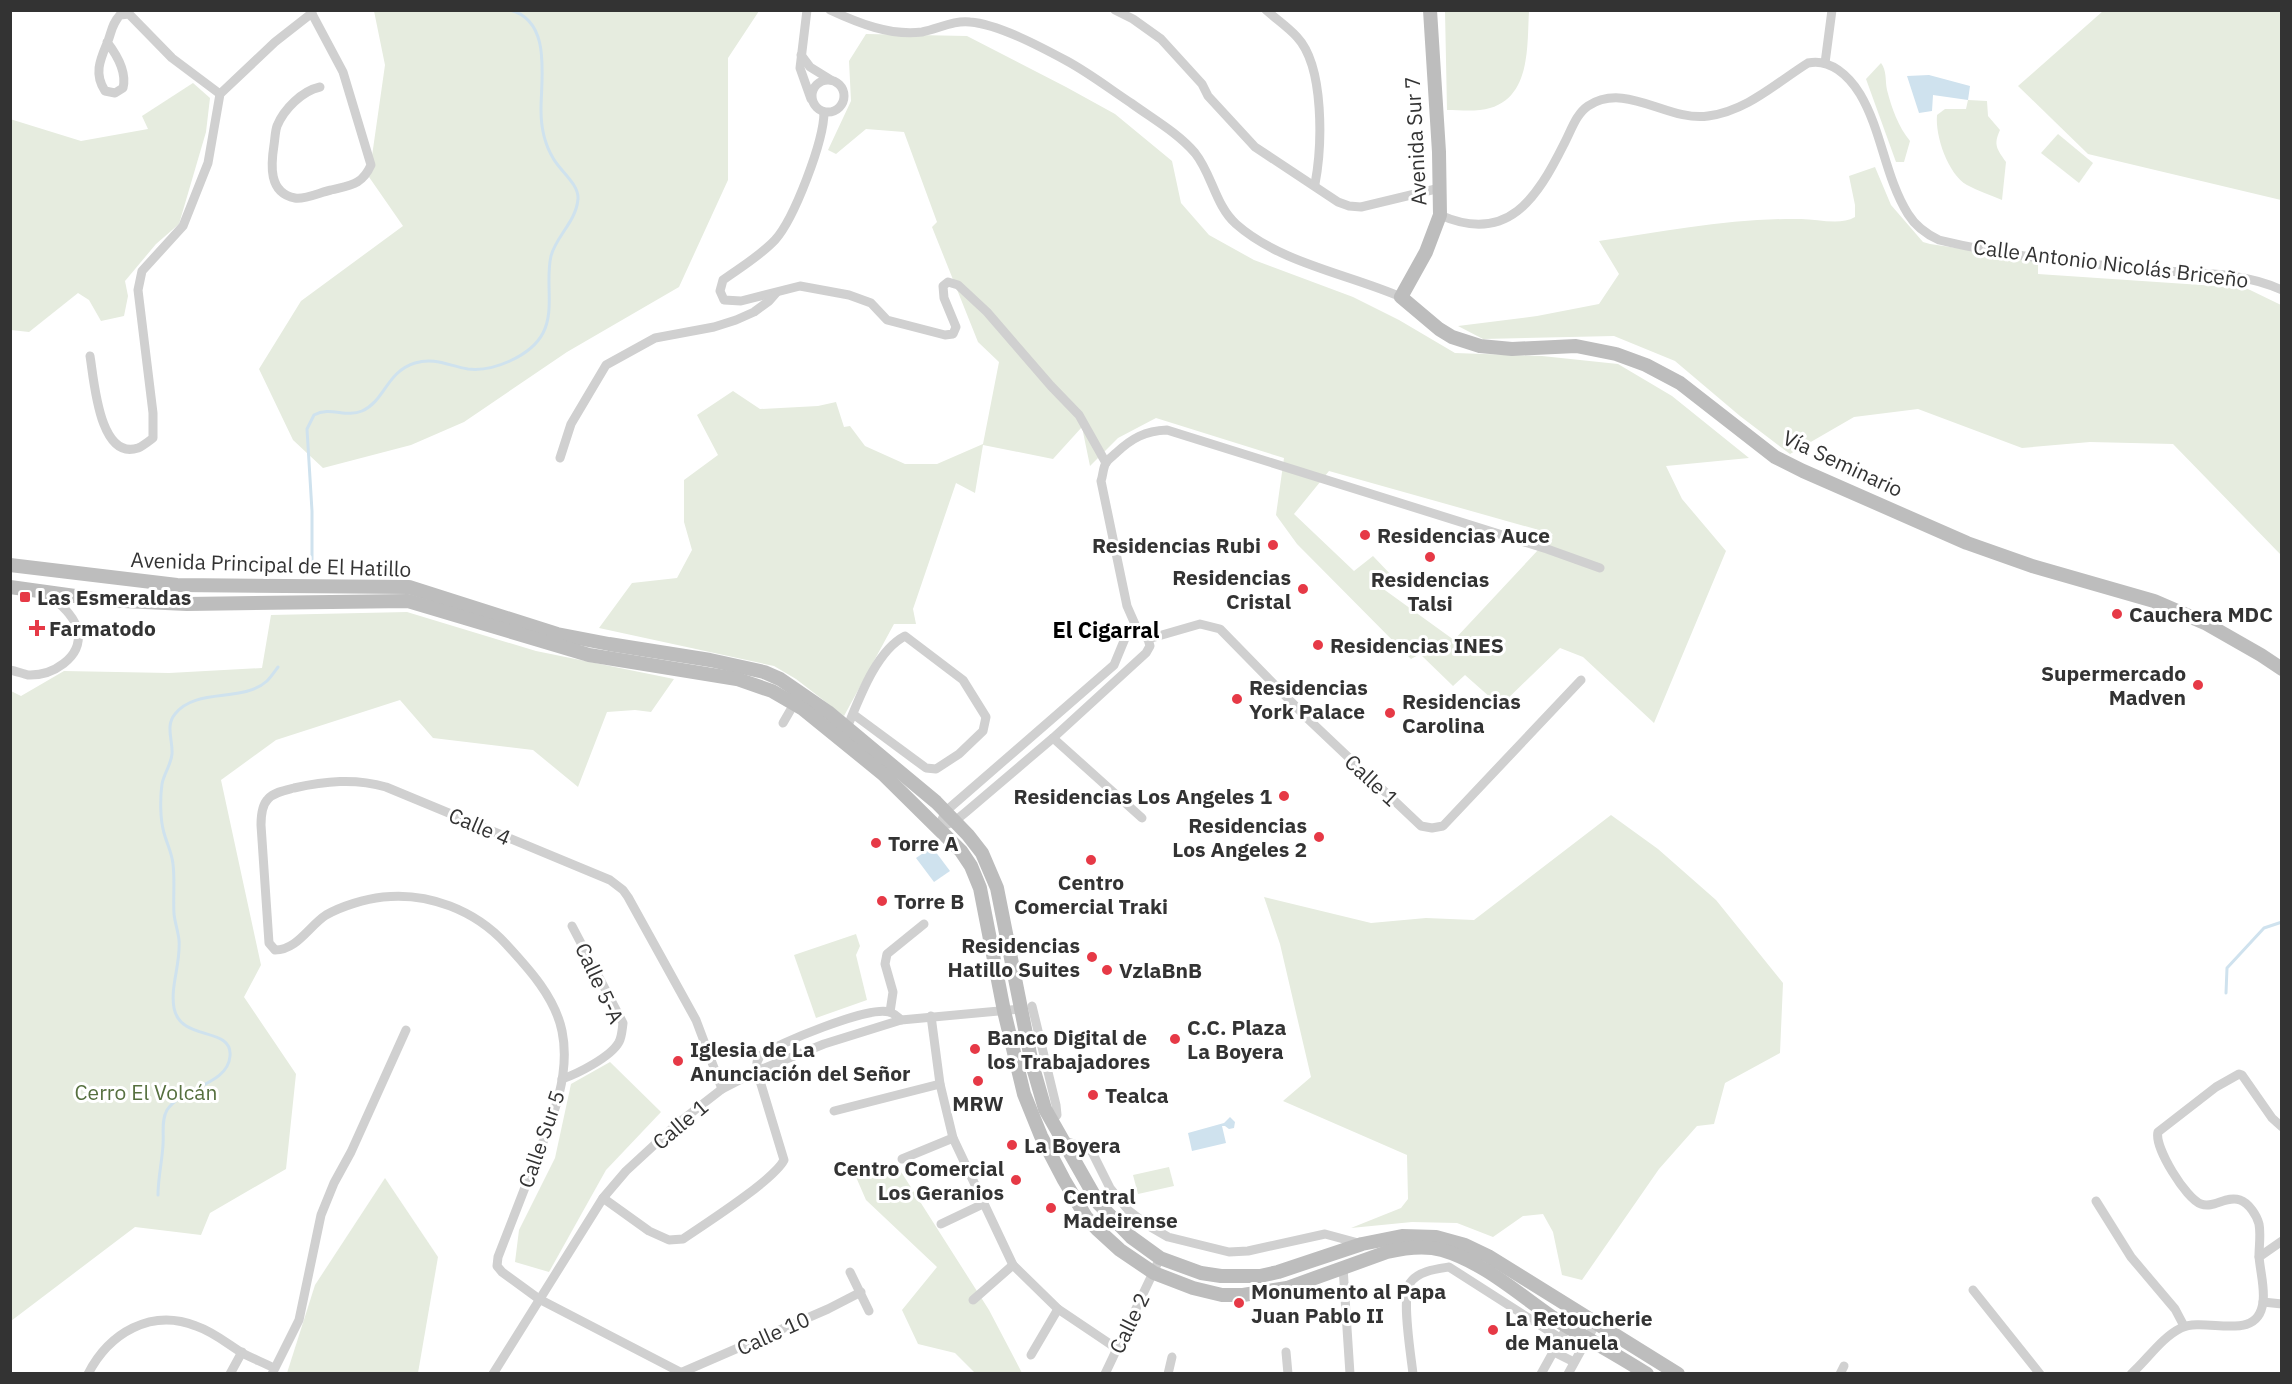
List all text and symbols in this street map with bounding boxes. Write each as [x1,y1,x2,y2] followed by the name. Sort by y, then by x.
[1398,76,1432,206] street label: Avenida Sur 7
[1972,232,2250,294] street label: Calle Antonio Nicolás Briceño
[1778,423,1908,503] street label: Vía Seminario
[1377,521,1550,549] place label: Residencias Auce
[1358,528,1372,542] marker: Residencias Auce
[1092,531,1261,559] place label: Residencias Rubi
[1266,538,1280,552] marker: Residencias Rubi
[130,545,412,583] street label: Avenida Principal de El Hatillo
[1423,550,1437,564] marker: Residencias Talsi
[1172,563,1291,615] place label: Residencias Cristal
[1371,565,1489,617] place label: Residencias Talsi
[1296,582,1310,596] marker: Residencias Cristal
[37,583,191,611] place label: Las Esmeraldas
[18,590,32,604] marker: Las Esmeraldas
[2129,600,2273,628] place label: Cauchera MDC
[2110,607,2124,621] marker: Cauchera MDC
[49,614,156,642] place label: Farmatodo
[1052,615,1160,644] district label: El Cigarral
[30,621,44,635] marker: Farmatodo
[1330,631,1504,659] place label: Residencias INES
[1311,638,1325,652] marker: Residencias INES
[2041,659,2186,711] place label: Supermercado Madven
[1249,673,1368,725] place label: Residencias York Palace
[2191,678,2205,692] marker: Supermercado Madven
[1402,687,1521,739] place label: Residencias Carolina
[1230,692,1244,706] marker: Residencias York Palace
[1383,706,1397,720] marker: Residencias Carolina
[1339,748,1405,812] street label: Calle 1
[1014,782,1272,810] place label: Residencias Los Angeles 1
[1277,789,1291,803] marker: Residencias Los Angeles 1
[445,800,515,852] street label: Calle 4
[1172,811,1307,863] place label: Residencias Los Angeles 2
[888,829,959,857] place label: Torre A
[1312,830,1326,844] marker: Residencias Los Angeles 2
[869,836,883,850] marker: Torre A
[1084,853,1098,867] marker: Centro Comercial Traki
[1014,868,1168,920] place label: Centro Comercial Traki
[894,887,964,915] place label: Torre B
[875,894,889,908] marker: Torre B
[948,931,1080,983] place label: Residencias Hatillo Suites
[569,938,631,1028] street label: Calle 5-A
[1085,950,1099,964] marker: Residencias Hatillo Suites
[1119,956,1202,984] place label: VzlaBnB
[1100,963,1114,977] marker: VzlaBnB
[1187,1013,1286,1065] place label: C.C. Plaza La Boyera
[987,1023,1150,1075] place label: Banco Digital de los Trabajadores
[1168,1032,1182,1046] marker: C.C. Plaza La Boyera
[690,1035,911,1087] place label: Iglesia de La Anunciación del Señor
[968,1042,982,1056] marker: Banco Digital de los Trabajadores
[671,1054,685,1068] marker: Iglesia de La Anunciación del Señor
[971,1074,985,1088] marker: MRW
[75,1078,217,1106] park label: Cerro El Volcán
[1105,1081,1169,1109] place label: Tealca
[511,1086,571,1192] street label: Calle Sur 5
[1086,1088,1100,1102] marker: Tealca
[952,1089,1004,1117] place label: MRW
[646,1092,714,1156] street label: Calle 1
[1024,1131,1121,1159] place label: La Boyera
[1005,1138,1019,1152] marker: La Boyera
[833,1154,1004,1206] place label: Centro Comercial Los Geranios
[1009,1173,1023,1187] marker: Centro Comercial Los Geranios
[1063,1182,1178,1234] place label: Central Madeirense
[1044,1201,1058,1215] marker: Central Madeirense
[1251,1277,1446,1329] place label: Monumento al Papa Juan Pablo II
[1102,1288,1156,1358] street label: Calle 2
[1232,1296,1246,1310] marker: Monumento al Papa Juan Pablo II
[732,1304,814,1362] street label: Calle 10
[1505,1304,1653,1356] place label: La Retoucherie de Manuela
[1486,1323,1500,1337] marker: La Retoucherie de Manuela

